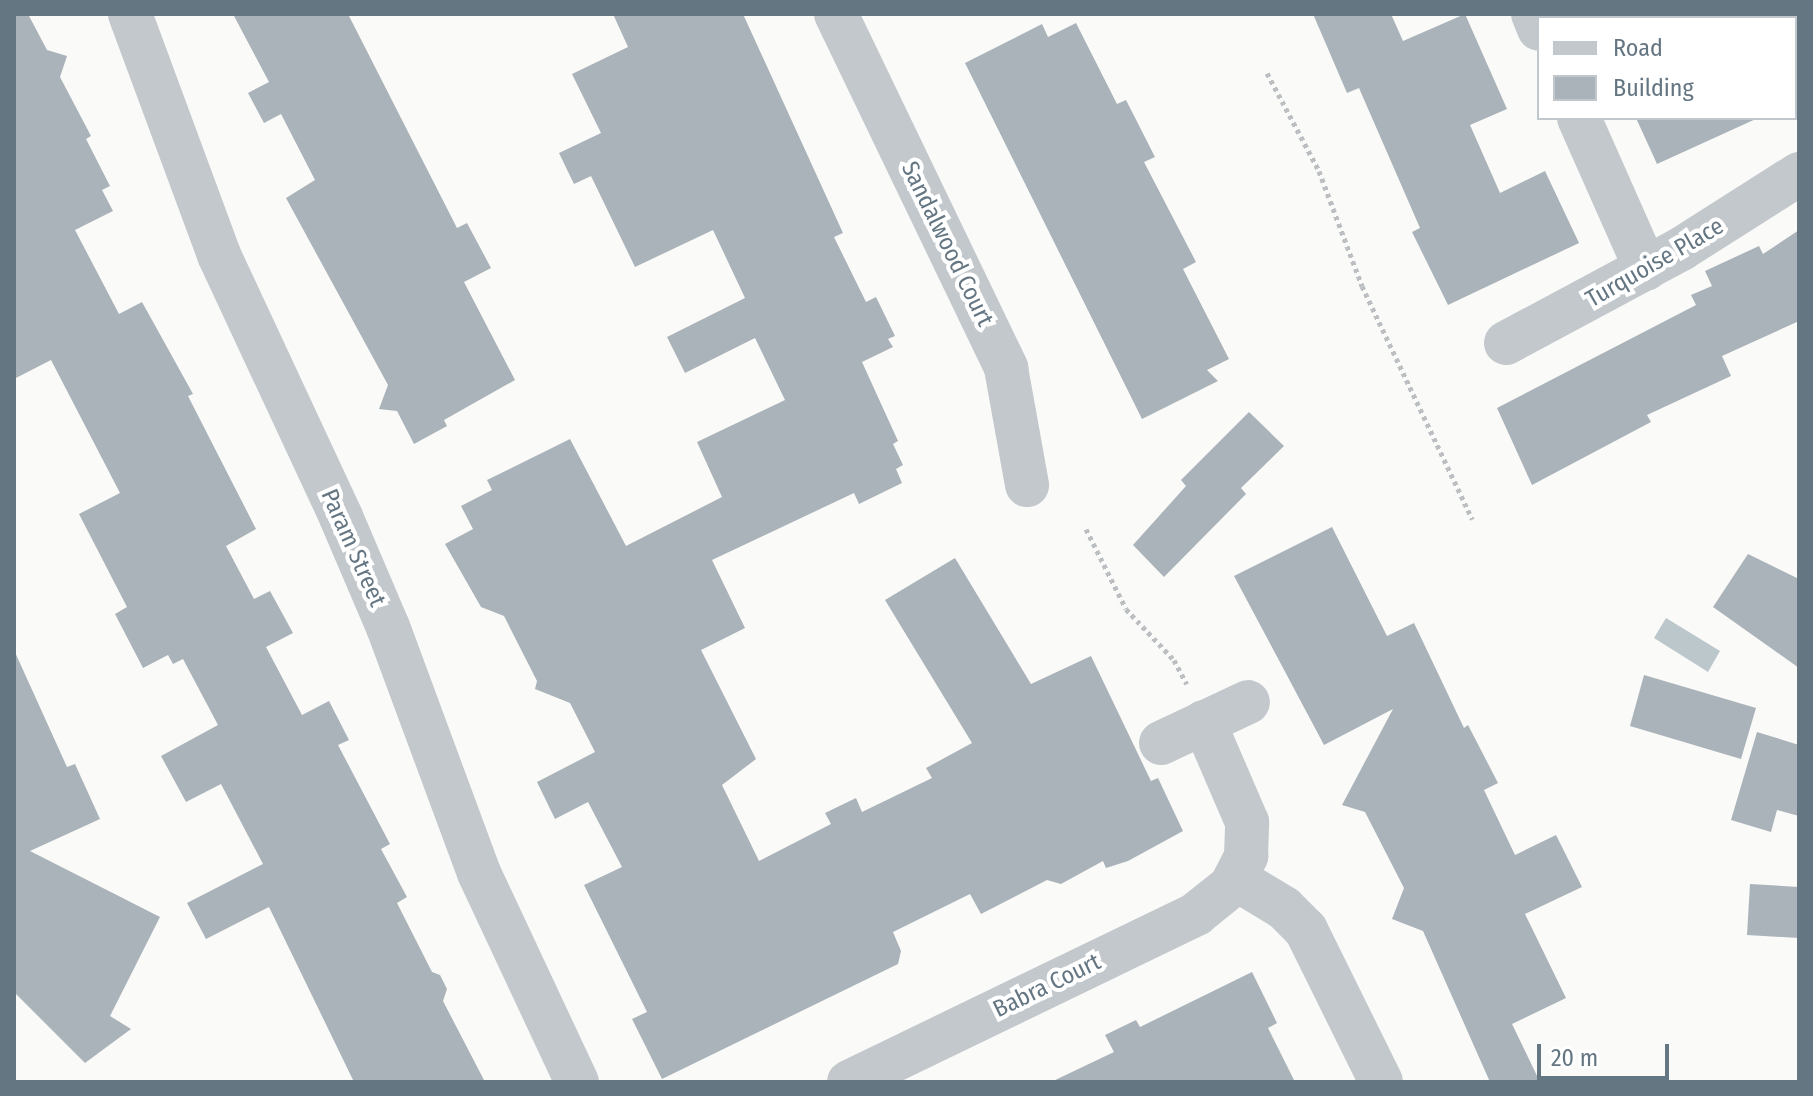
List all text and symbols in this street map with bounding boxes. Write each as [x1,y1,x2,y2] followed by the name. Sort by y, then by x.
[1537,16,1797,120] legend
[1613,34,1663,62] text: Road
[1613,74,1694,102] text: Building
[895,157,999,331] street label: Sandalwood Court
[1581,212,1729,314] street label: Turquoise Place
[314,485,392,611] street label: Param Street
[989,948,1105,1024] street label: Babra Court
[1541,1028,1673,1078] scale bar
[1551,1044,1598,1072] text: 20 m

